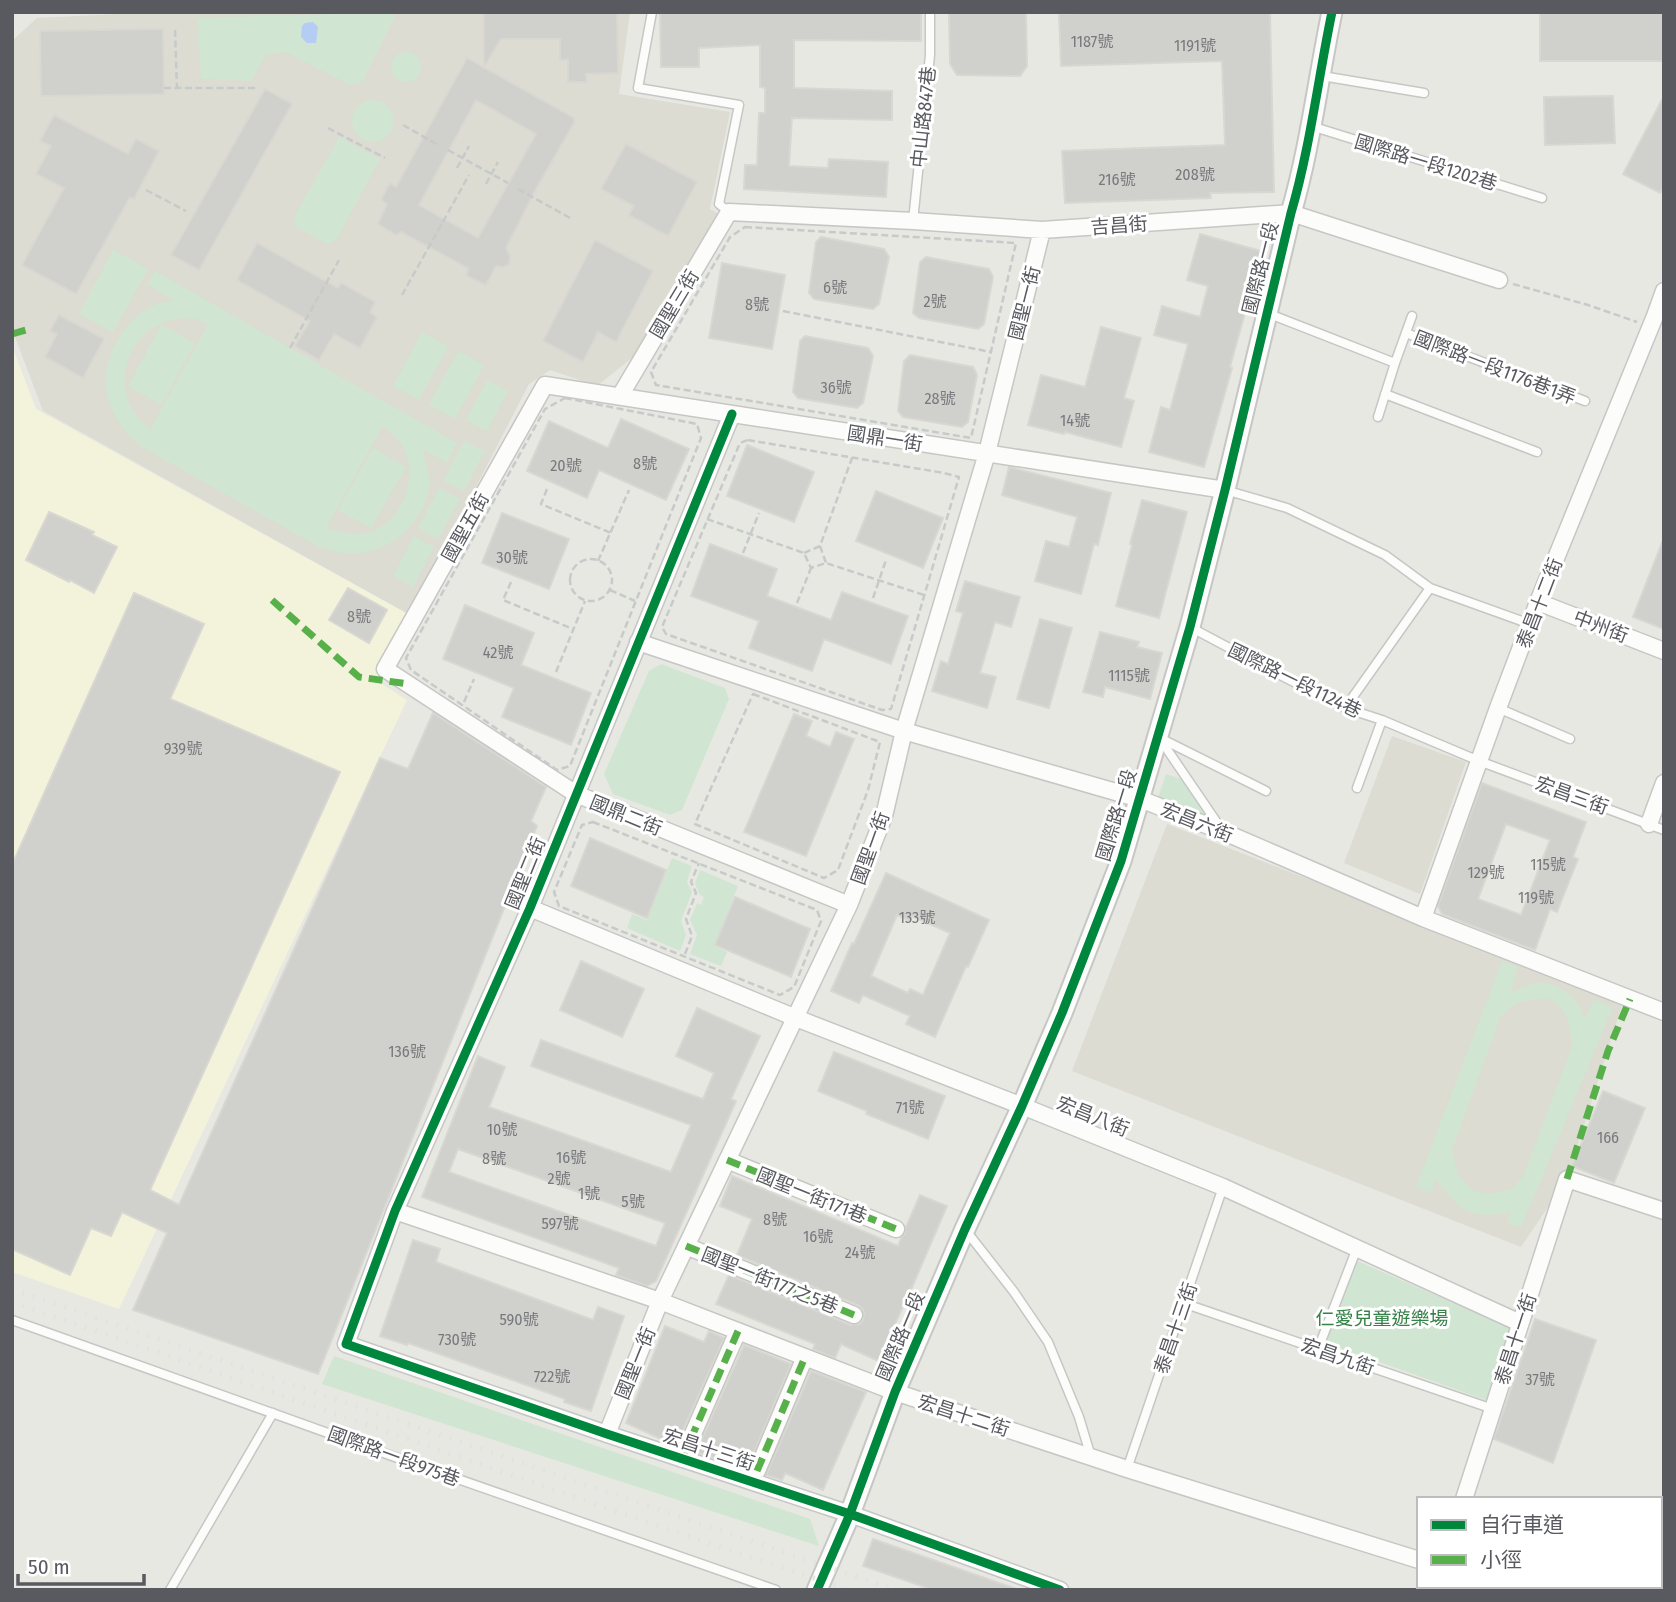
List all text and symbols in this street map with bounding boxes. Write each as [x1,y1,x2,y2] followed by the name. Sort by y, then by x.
[1071,32,1113,51] house number: 1187號
[1174,36,1216,55] house number: 1191號
[907,65,940,169] street label: 中山路847巷
[1352,130,1500,195] street label: 國際路一段1202巷
[1175,165,1215,184] house number: 208號
[1099,170,1135,189] house number: 216號
[1090,212,1148,239] street label: 吉昌街
[1238,219,1283,317] street label: 國際路一段
[1004,263,1045,343] street label: 國聖一街
[645,266,704,343] street label: 國聖三街
[823,278,847,297] house number: 6號
[923,292,947,311] house number: 2號
[745,295,769,314] house number: 8號
[1411,326,1579,409] street label: 國際路一段1176巷1弄
[820,378,852,397] house number: 36號
[924,389,956,408] house number: 28號
[1060,411,1090,430] house number: 14號
[846,421,924,456] street label: 國鼎一街
[633,454,657,473] house number: 8號
[550,456,582,475] house number: 20號
[437,488,494,566] street label: 國聖五街
[496,548,528,567] house number: 30號
[1512,555,1567,652] street label: 泰昌十二街
[1570,606,1632,647] street label: 中州街
[347,607,371,626] house number: 8號
[1224,638,1365,723] street label: 國際路一段1124巷
[483,643,513,662] house number: 42號
[1108,666,1150,685] house number: 1115號
[164,739,202,758] house number: 939號
[1092,766,1141,864] street label: 國際路一段
[1532,772,1611,819] street label: 宏昌三街
[586,791,665,840] street label: 國鼎二街
[1157,798,1236,847] street label: 宏昌六街
[847,809,894,888] street label: 國聖一街
[501,834,550,913] street label: 國聖二街
[1530,855,1566,874] house number: 115號
[1468,863,1504,882] house number: 129號
[1518,888,1554,907] house number: 119號
[899,908,935,927] house number: 133號
[388,1042,426,1061] house number: 136號
[1053,1092,1132,1141] street label: 宏昌八街
[896,1098,924,1117] house number: 71號
[487,1120,517,1139] house number: 10號
[1597,1128,1619,1147] house number: 166
[556,1148,586,1167] house number: 16號
[482,1149,506,1168] house number: 8號
[753,1163,870,1228] street label: 國聖一街171巷
[547,1169,571,1188] house number: 2號
[578,1184,600,1203] house number: 1號
[621,1192,645,1211] house number: 5號
[763,1210,787,1229] house number: 8號
[541,1214,579,1233] house number: 597號
[803,1227,833,1246] house number: 16號
[698,1243,842,1318] street label: 國聖一街177之5巷
[845,1243,875,1262] house number: 24號
[1149,1279,1202,1377] street label: 泰昌十三街
[871,1288,930,1384] street label: 國際路一段
[1490,1290,1541,1388] street label: 泰昌十一街
[1315,1307,1449,1330] park label: 仁愛兒童遊樂場
[499,1310,539,1329] house number: 590號
[611,1324,660,1403] street label: 國聖一街
[438,1330,476,1349] house number: 730號
[1298,1333,1378,1380] street label: 宏昌九街
[534,1367,570,1386] house number: 722號
[1525,1370,1555,1389] house number: 37號
[915,1390,1013,1441] street label: 宏昌十二街
[325,1422,463,1491] street label: 國際路一段975巷
[660,1424,758,1475] street label: 宏昌十三街
[1417,1497,1662,1588] legend
[1480,1512,1564,1538] text: 自行車道
[18,1542,144,1586] scale bar
[1480,1547,1522,1573] text: 小徑
[28,1554,70,1580] text: 50 m

